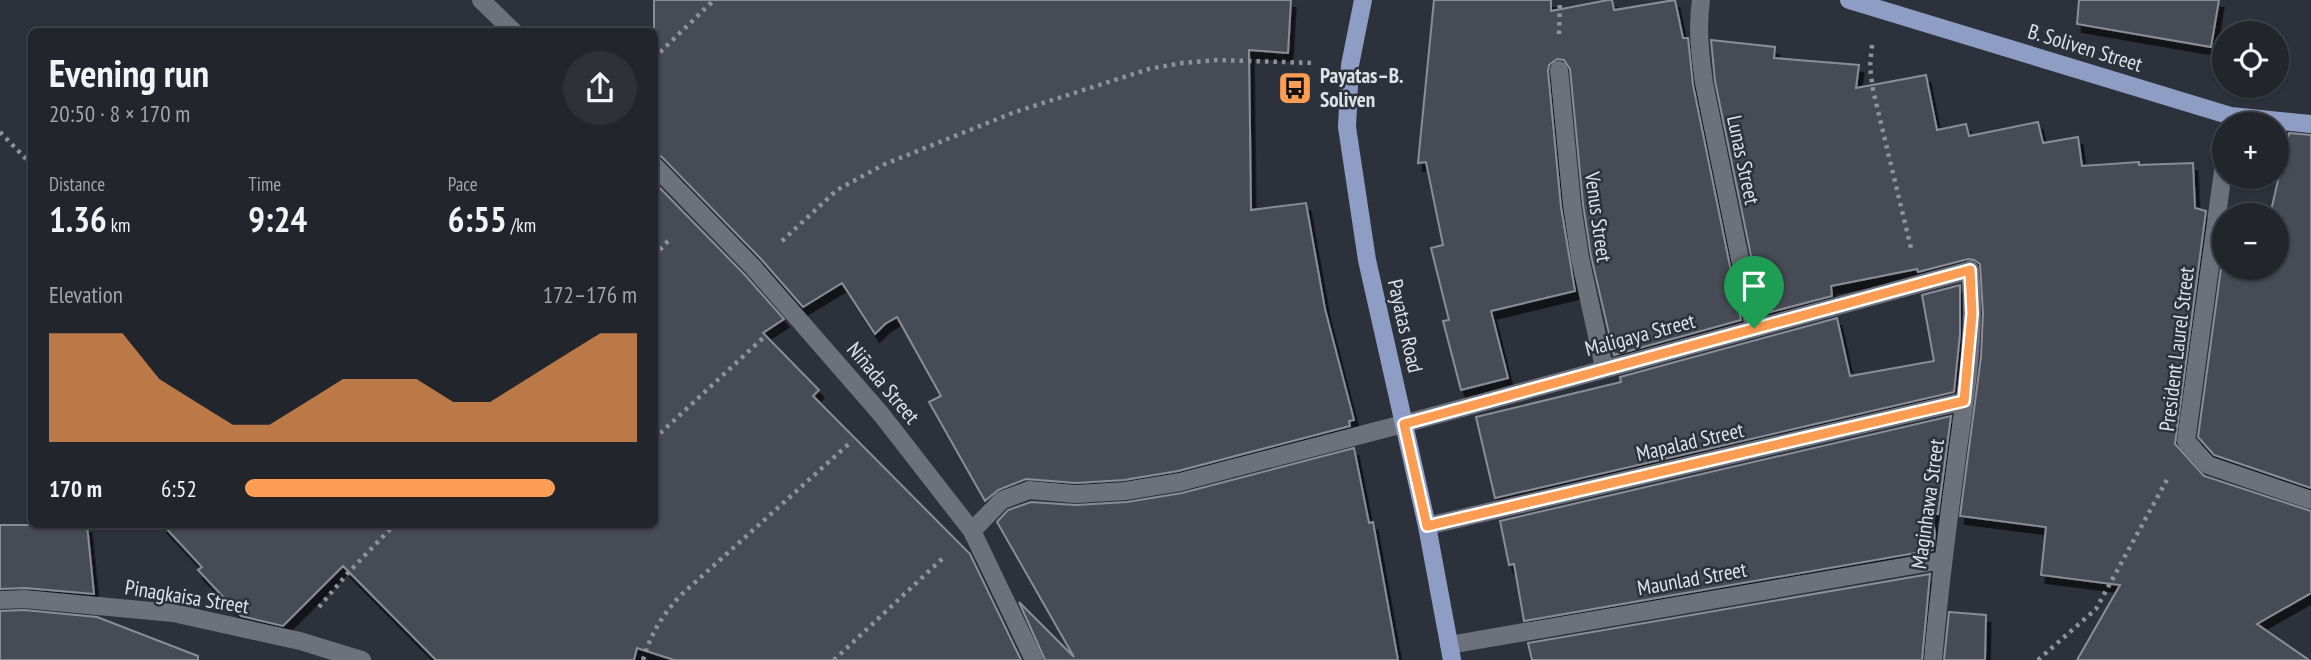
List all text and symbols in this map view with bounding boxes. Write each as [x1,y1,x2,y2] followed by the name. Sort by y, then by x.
[2025,17,2146,78] street label: B. Soliven Street
[2212,21,2289,280] map controls
[2212,21,2289,98] button: locate
[49,48,209,97] text: Evening run
[563,51,637,125] button: share
[1320,62,1404,113] place label: Payatas–B. Soliven
[1276,69,1314,107] bus stop icon: Payatas–B. Soliven
[49,99,190,128] text: 20:50 · 8 × 170 m
[2212,112,2289,189] button: +
[1721,113,1766,207] street label: Lunas Street
[1579,169,1618,264] street label: Venus Street
[49,172,105,196] text: Distance
[248,172,281,196] text: Time
[448,172,478,196] text: Pace
[49,196,107,242] text: 1.36
[248,196,307,242] text: 9:24
[448,196,507,242] text: 6:55
[2212,203,2289,280] button: −
[107,213,130,237] text: km
[507,213,536,237] text: /km
[1724,256,1784,328] pin
[2153,265,2200,433] street label: President Laurel Street
[1735,267,1773,305] icon: arrive
[1382,276,1429,375] street label: Payatas Road
[49,280,123,309] text: Elevation
[543,280,637,309] text: 172–176 m
[1582,307,1698,362] street label: Maligaya Street
[841,336,926,429] street label: Niñada Street
[1633,416,1747,467] street label: Mapalad Street
[1905,437,1950,571] street label: Maginhawa Street
[49,474,102,503] text: 170 m
[161,474,197,503] text: 6:52
[1635,556,1749,601] street label: Maunlad Street
[123,573,251,620] street label: Pinagkaisa Street

